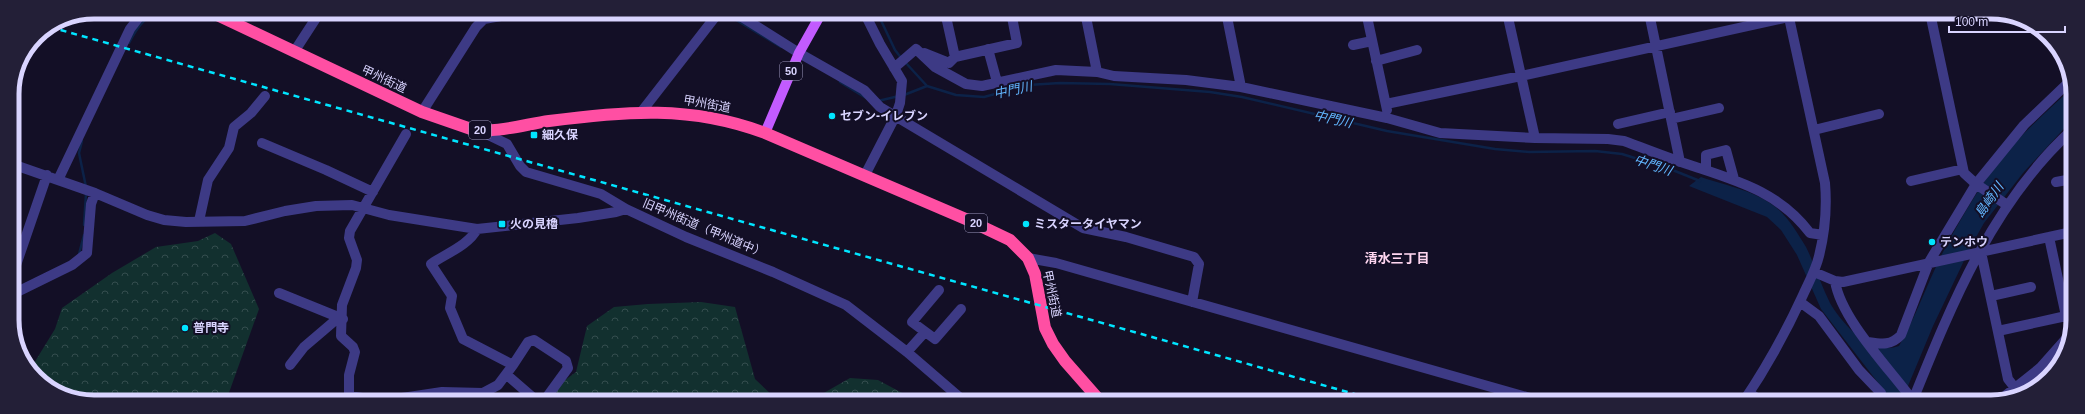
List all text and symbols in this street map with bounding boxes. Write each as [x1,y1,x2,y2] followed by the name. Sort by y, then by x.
[1949,8,2065,34] scale bar
[1955,15,1988,29] text: 100 m
[780,62,802,80] road number: 50
[359,63,409,95] street label: 甲州街道
[992,78,1036,101] water label: 中門川
[682,93,732,115] street label: 甲州街道
[1312,107,1356,131] water label: 中門川
[840,109,928,123] place label: セブン-イレブン
[827,111,837,121] marker: セブン-イレブン
[469,121,491,139] road number: 20
[542,128,578,142] place label: 細久保
[529,130,539,140] marker: 細久保
[1632,152,1676,179] water label: 中門川
[1972,178,2007,220] water label: 島崎川
[641,196,767,260] street label: 旧甲州街道（甲州道中）
[965,214,987,232] road number: 20
[510,217,558,231] place label: 火の見櫓
[1034,217,1142,231] place label: ミスタータイヤマン
[497,219,507,229] marker: 火の見櫓
[1021,219,1031,229] marker: ミスタータイヤマン
[1940,235,1988,249] place label: テンホウ
[1927,237,1937,247] marker: テンホウ
[1364,251,1430,266] district label: 清水三丁目
[1040,269,1064,319] street label: 甲州街道
[193,321,229,335] place label: 普門寺
[180,323,190,333] marker: 普門寺

